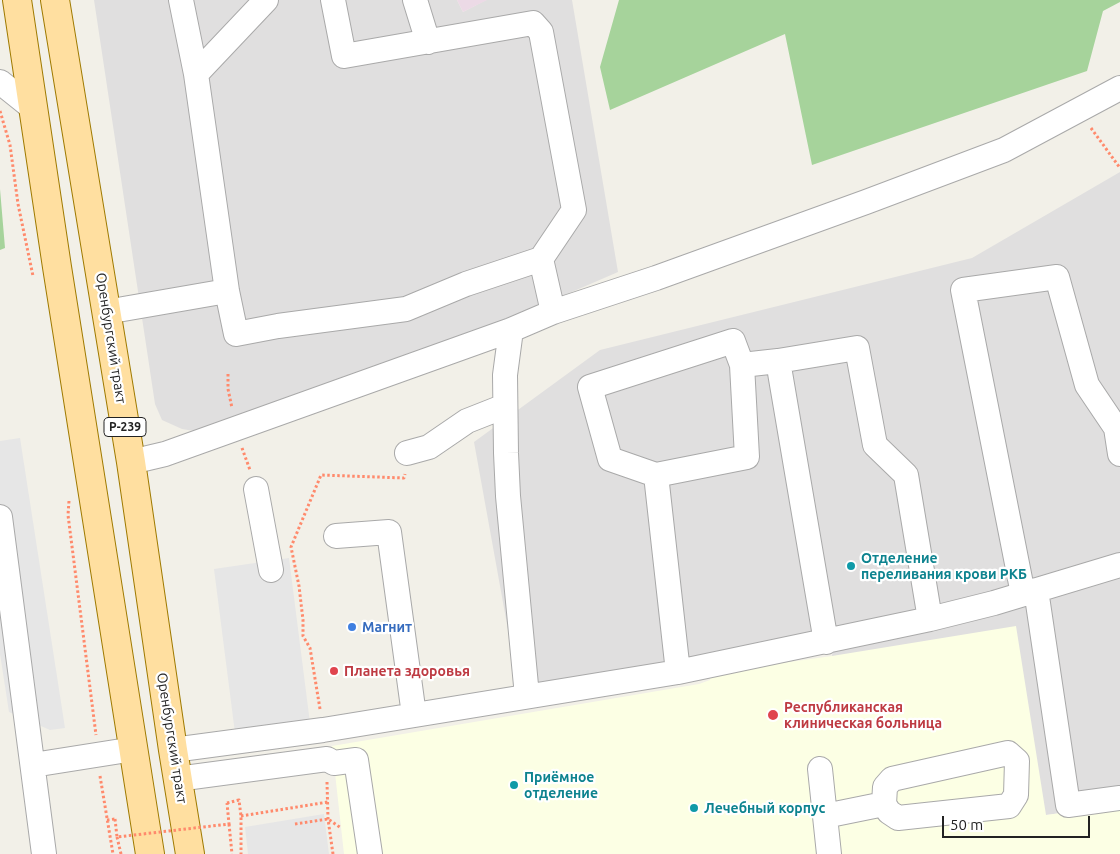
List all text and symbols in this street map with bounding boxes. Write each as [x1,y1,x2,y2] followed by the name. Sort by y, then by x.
[92,271,130,405] street label: Оренбургский тракт
[104,418,146,437] road number: Р-239
[861,550,1027,582] place label: Отделение переливания крови РКБ
[845,560,857,572] marker: Отделение переливания крови РКБ
[362,619,412,635] place label: Магнит
[346,621,358,633] marker: Магнит
[344,663,470,679] place label: Планета здоровья
[328,665,340,677] marker: Планета здоровья
[153,671,191,805] street label: Оренбургский тракт
[784,699,942,732] place label: Республиканская клиническая больница
[766,708,780,722] marker: Республиканская клиническая больница
[524,769,598,802] place label: Приёмное отделение
[508,779,520,791] marker: Приёмное отделение
[704,800,825,816] place label: Лечебный корпус
[688,802,700,814] marker: Лечебный корпус
[945,806,1092,838] scale bar
[950,816,983,833] text: 50 m

